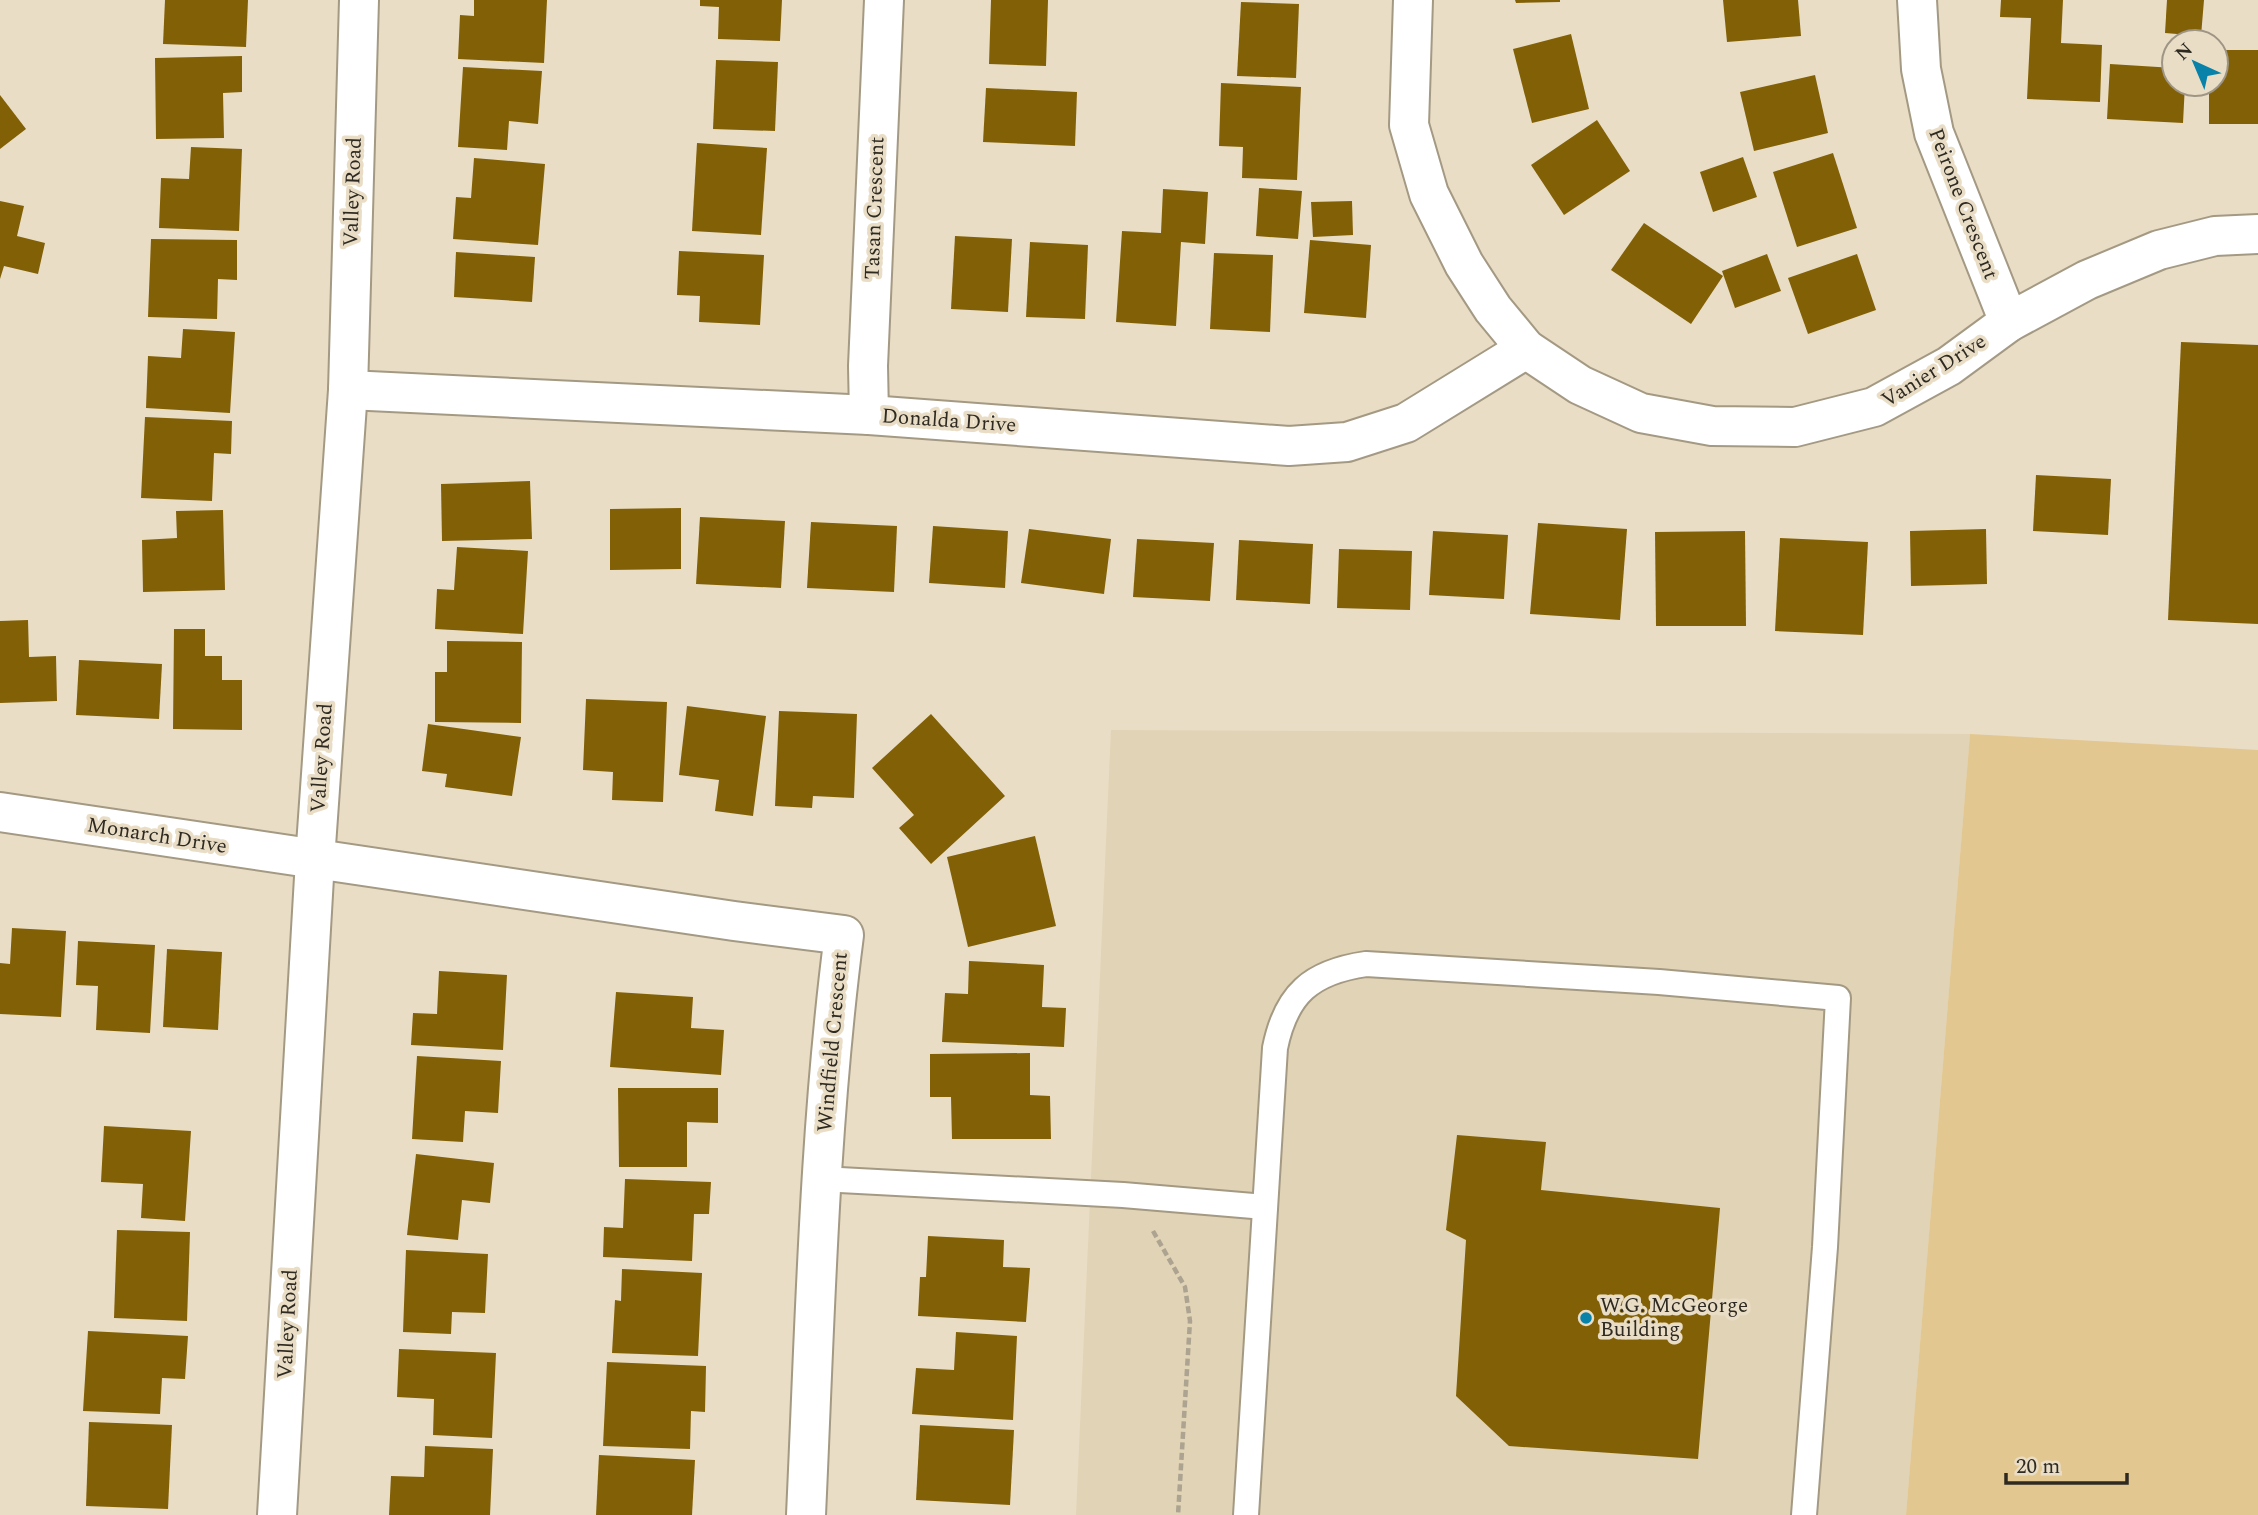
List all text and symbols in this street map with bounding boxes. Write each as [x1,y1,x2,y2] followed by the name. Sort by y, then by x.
[2160,28,2230,98] north arrow
[2169,36,2200,68] text: N
[1919,124,2007,284] street label: Peirone Crescent
[857,136,893,280] street label: Tasan Crescent
[335,137,371,247] street label: Valley Road
[1875,326,1993,416] street label: Vanier Drive
[881,400,1017,442] street label: Donalda Drive
[302,702,342,814] street label: Valley Road
[85,809,229,863] street label: Monarch Drive
[809,951,857,1133] street label: Windfield Crescent
[269,1268,307,1380] street label: Valley Road
[1600,1290,1748,1346] place label: W.G. McGeorge Building
[1578,1310,1594,1326] marker: W.G. McGeorge Building
[2006,1442,2127,1486] scale bar
[2016,1451,2060,1483] text: 20 m

